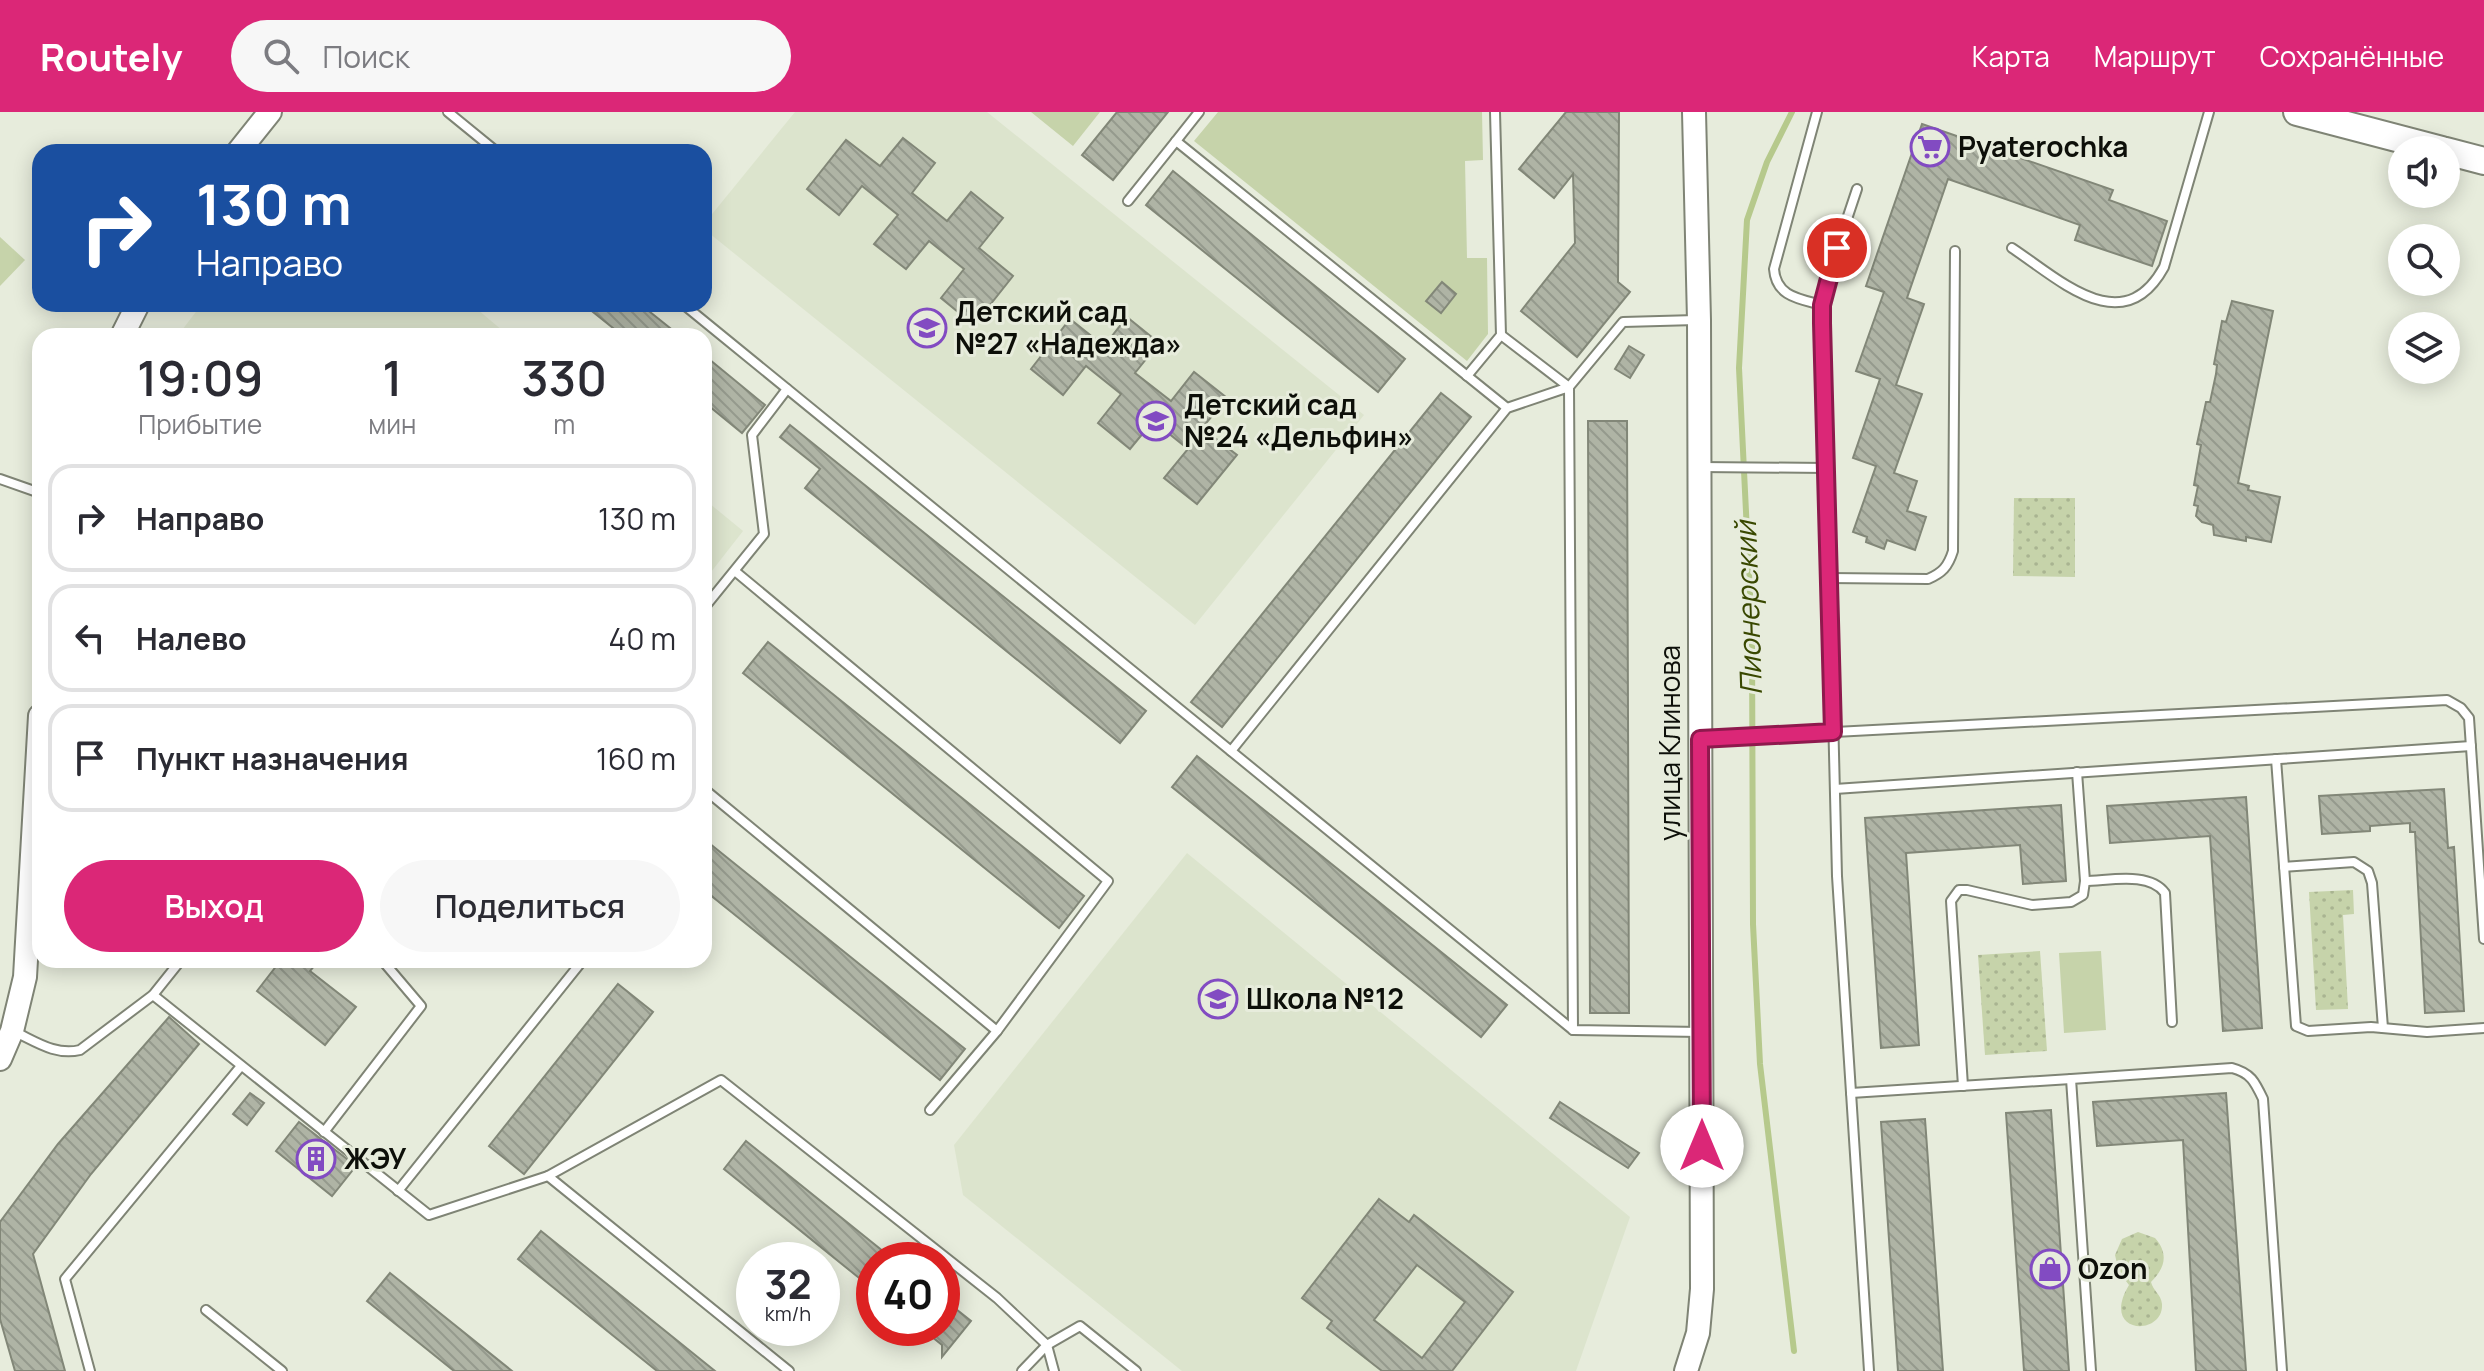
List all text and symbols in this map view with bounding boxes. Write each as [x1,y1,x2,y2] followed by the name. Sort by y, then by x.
[231,20,791,92] search box
[40,30,183,82] text: Routely
[259,34,303,78] icon: search
[323,36,410,77] text: Поиск
[1972,37,2050,75] text: Карта
[2094,37,2216,75] text: Маршрут
[2260,37,2444,75] text: Сохранённые
[1909,126,1951,168] supermarket icon: Pyaterochka
[1958,127,2128,165] place label: Pyaterochka
[2388,136,2460,384] map controls
[2388,136,2460,208] button: sound
[196,165,352,242] text: 130 m
[64,176,168,280] icon: right
[1803,214,1871,282] pin
[2388,224,2460,296] button: search
[1815,226,1859,270] icon: arrive
[196,238,343,287] text: Направо
[955,292,1182,362] place label: Детский сад №27 «Надежда»
[906,307,948,349] school or university icon: Детский сад №27 «Надежда»
[2388,312,2460,384] button: layers
[137,345,263,410] text: 19:09
[382,345,403,410] text: 1
[521,345,607,410] text: 330
[1184,385,1414,455] place label: Детский сад №24 «Дельфин»
[1135,400,1177,442] school or university icon: Детский сад №24 «Дельфин»
[138,406,262,442] text: Прибытие
[368,406,416,442] text: мин
[553,406,575,442] text: m
[68,496,112,540] icon: right
[136,498,264,539] text: Направо
[598,498,676,539] text: 130 m
[1724,517,1771,696] water label: Пионерский
[68,616,112,660] icon: left
[136,618,246,659] text: Налево
[609,618,676,659] text: 40 m
[1650,645,1688,841] street label: улица Клинова
[68,736,112,780] icon: arrive
[136,738,409,779] text: Пункт назначения
[596,738,676,779] text: 160 m
[64,860,364,952] button: Выход
[380,860,680,952] button: Поделиться
[1197,978,1239,1020] school or university icon: Школа №12
[1246,979,1404,1017] place label: Школа №12
[1660,1104,1744,1188] position arrow
[295,1138,337,1180] building icon: ЖЭУ
[344,1139,406,1177] place label: ЖЭУ
[856,1242,960,1346] speed limit sign: 40
[2029,1248,2071,1290] shop icon: Ozon
[2078,1249,2148,1287] place label: Ozon
[764,1256,812,1311] text: 32
[765,1300,811,1327] text: km/h

